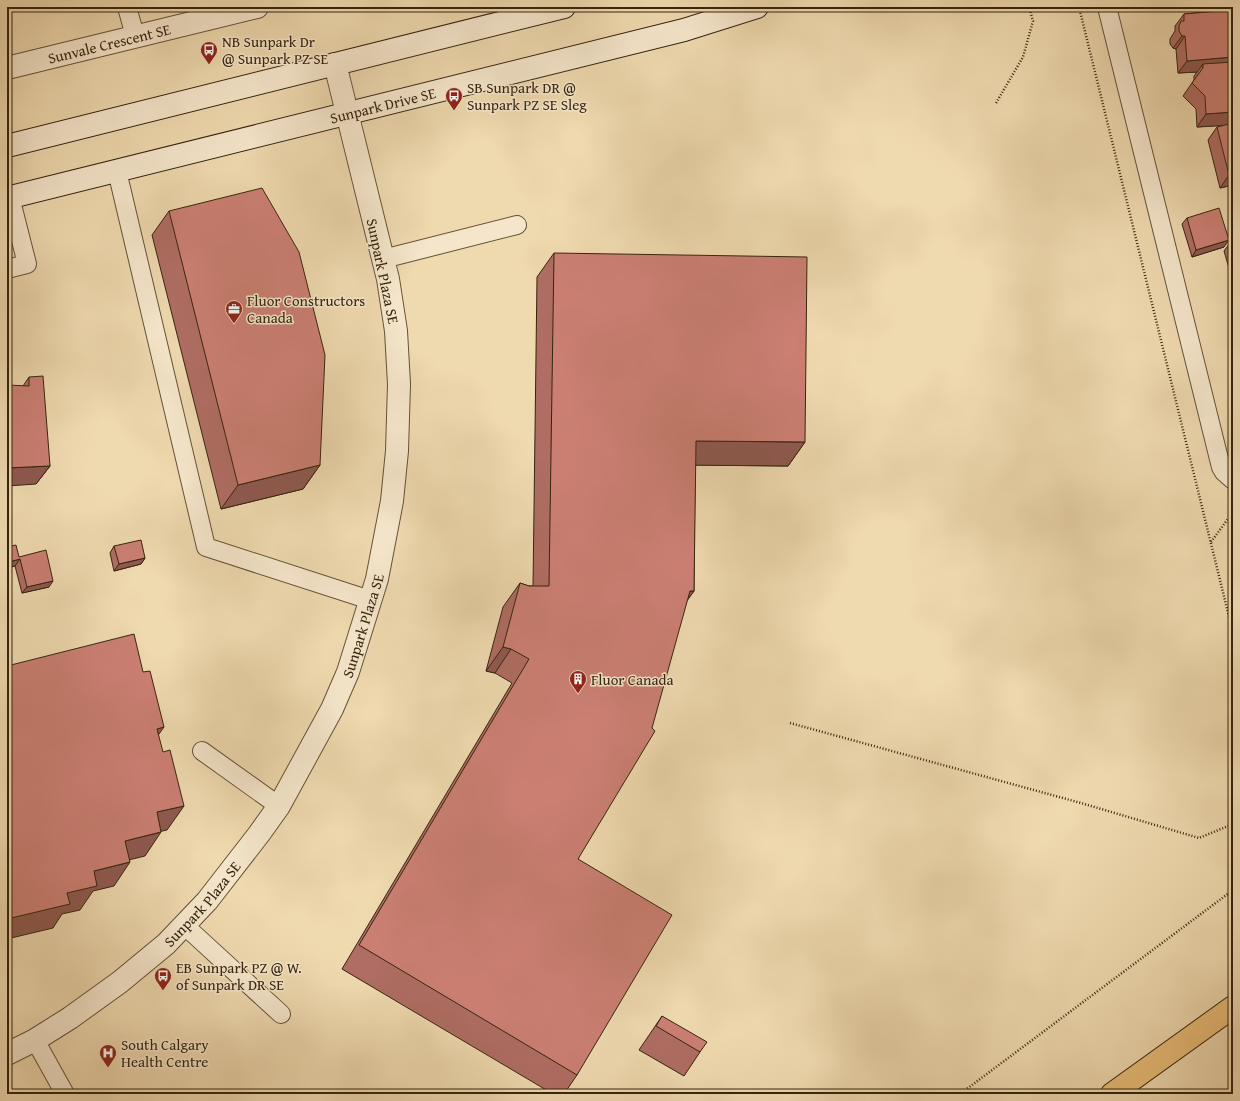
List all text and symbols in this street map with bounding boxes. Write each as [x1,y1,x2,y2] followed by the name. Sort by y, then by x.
[46,18,173,68] street label: Sunvale Crescent SE
[222,31,329,69] place label: NB Sunpark Dr @ Sunpark PZ SE
[199,40,219,65] bus stop icon: NB Sunpark Dr @ Sunpark PZ SE
[467,77,587,115] place label: SB Sunpark DR @ Sunpark PZ SE Sleg
[328,81,438,128] street label: Sunpark Drive SE
[444,86,464,111] bus stop icon: SB Sunpark DR @ Sunpark PZ SE Sleg
[362,216,405,326] street label: Sunpark Plaza SE
[247,290,365,328] place label: Fluor Constructors Canada
[224,299,244,324] office icon: Fluor Constructors Canada
[336,572,388,681] street label: Sunpark Plaza SE
[568,669,588,694] building icon: Fluor Canada
[591,669,674,690] place label: Fluor Canada
[159,856,245,951] street label: Sunpark Plaza SE
[176,957,302,995] place label: EB Sunpark PZ @ W. of Sunpark DR SE
[153,966,173,991] bus stop icon: EB Sunpark PZ @ W. of Sunpark DR SE
[121,1034,209,1072] place label: South Calgary Health Centre
[98,1043,118,1068] hospital icon: South Calgary Health Centre

